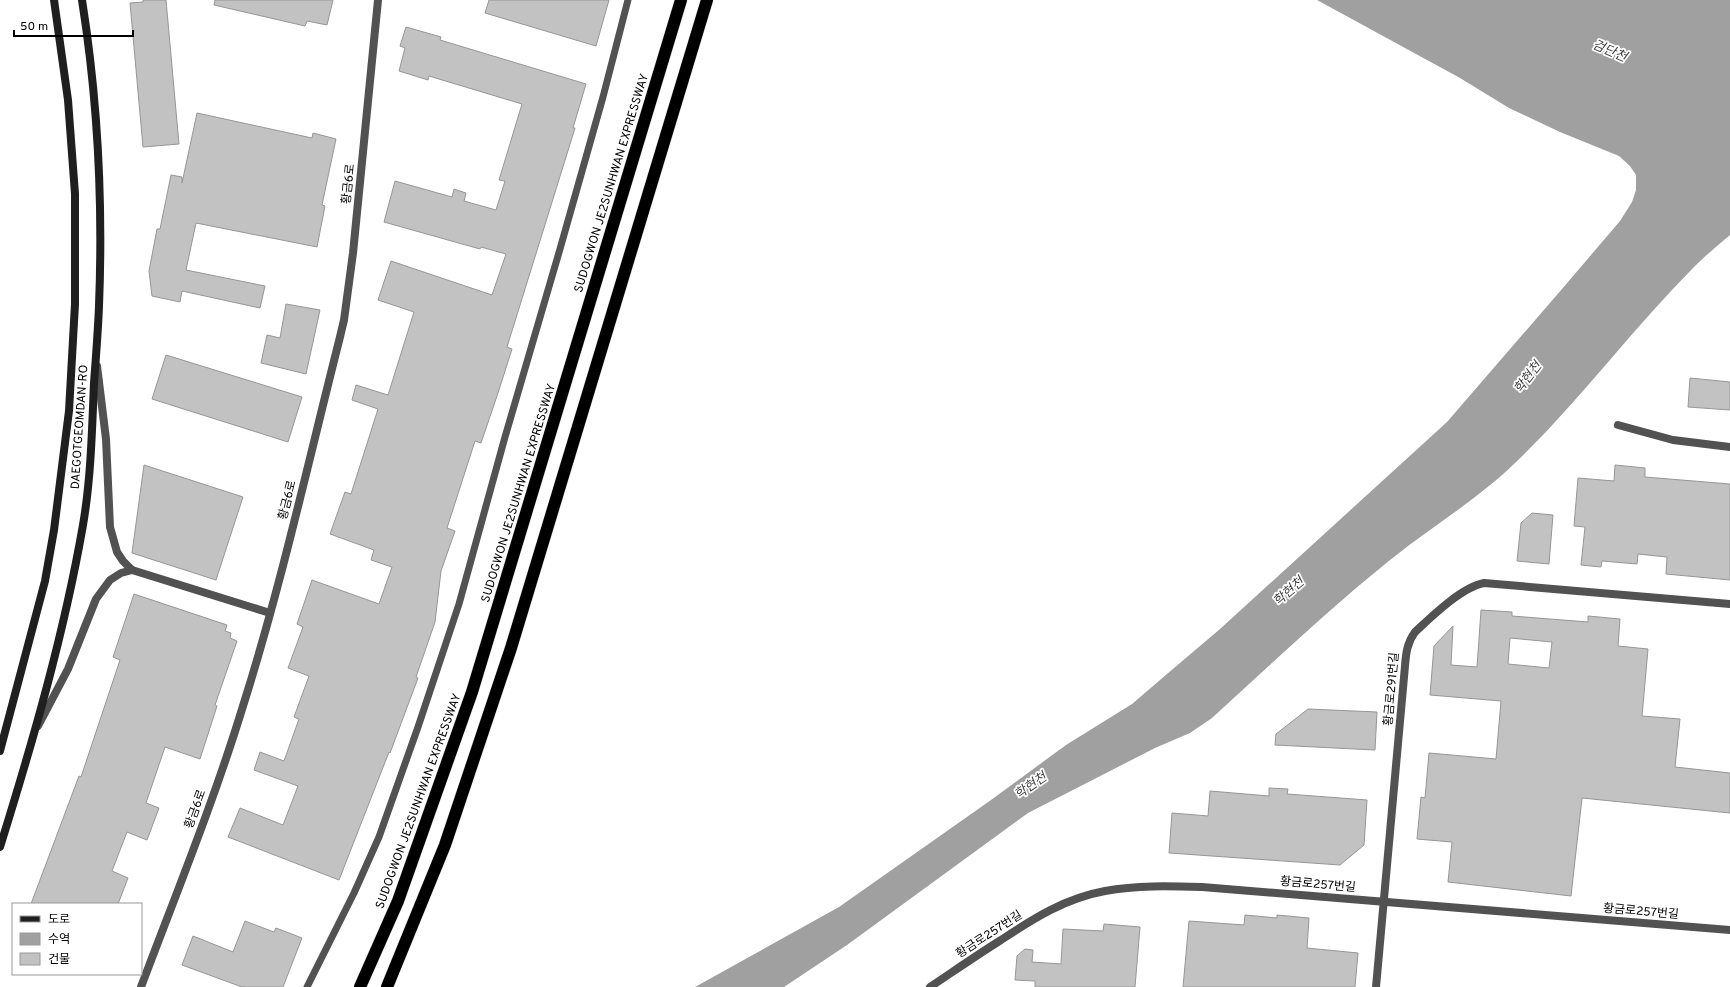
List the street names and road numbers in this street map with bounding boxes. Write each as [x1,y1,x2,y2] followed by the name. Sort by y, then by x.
[571,72,653,295] street label: SUDOGWON JE2SUNHWAN EXPRESSWAY
[339,163,359,205] street label: 황금6로
[68,364,92,490] street label: DAEGOTGEOMDAN-RO
[478,382,560,605] street label: SUDOGWON JE2SUNHWAN EXPRESSWAY
[275,479,301,522] street label: 황금6로
[1381,651,1403,727] street label: 황금로291번길
[372,691,466,911] street label: SUDOGWON JE2SUNHWAN EXPRESSWAY
[182,788,210,831] street label: 황금6로
[1279,874,1357,896] street label: 황금로257번길
[1602,901,1680,923] street label: 황금로257번길
[953,907,1026,962] street label: 황금로257번길

